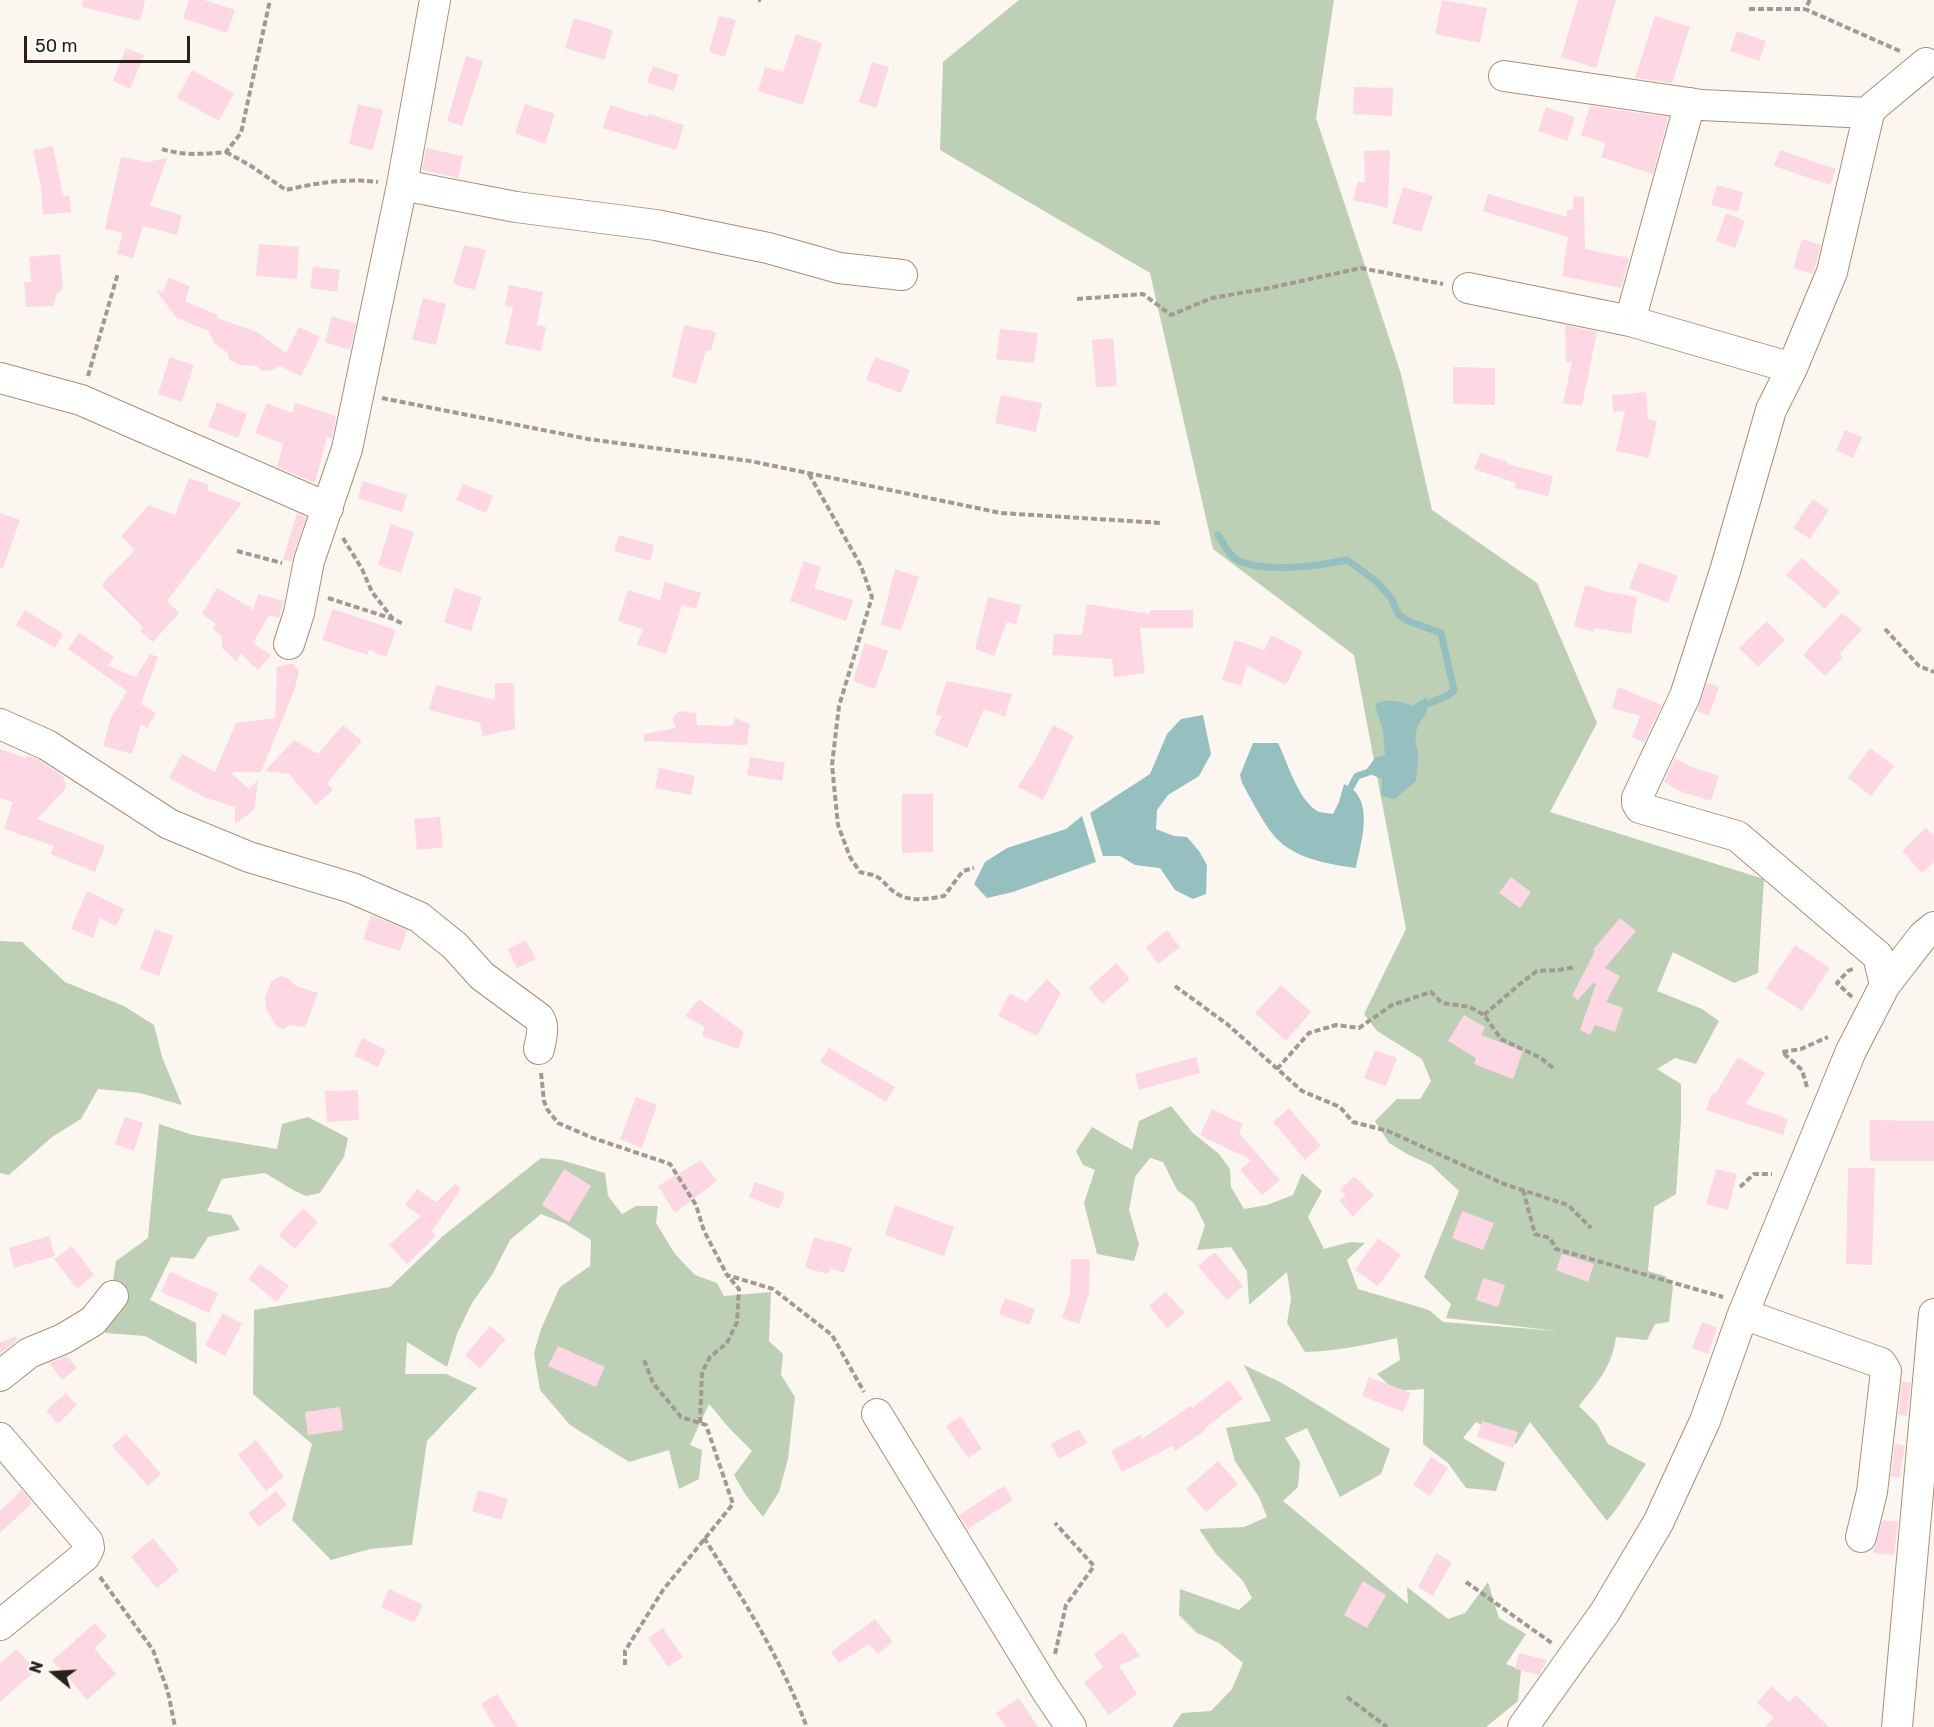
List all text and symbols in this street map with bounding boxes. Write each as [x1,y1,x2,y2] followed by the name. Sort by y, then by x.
[27,24,194,62] scale bar
[35,35,78,57] text: 50 m
[24,1643,84,1703] north arrow
[26,1659,47,1676] text: N

